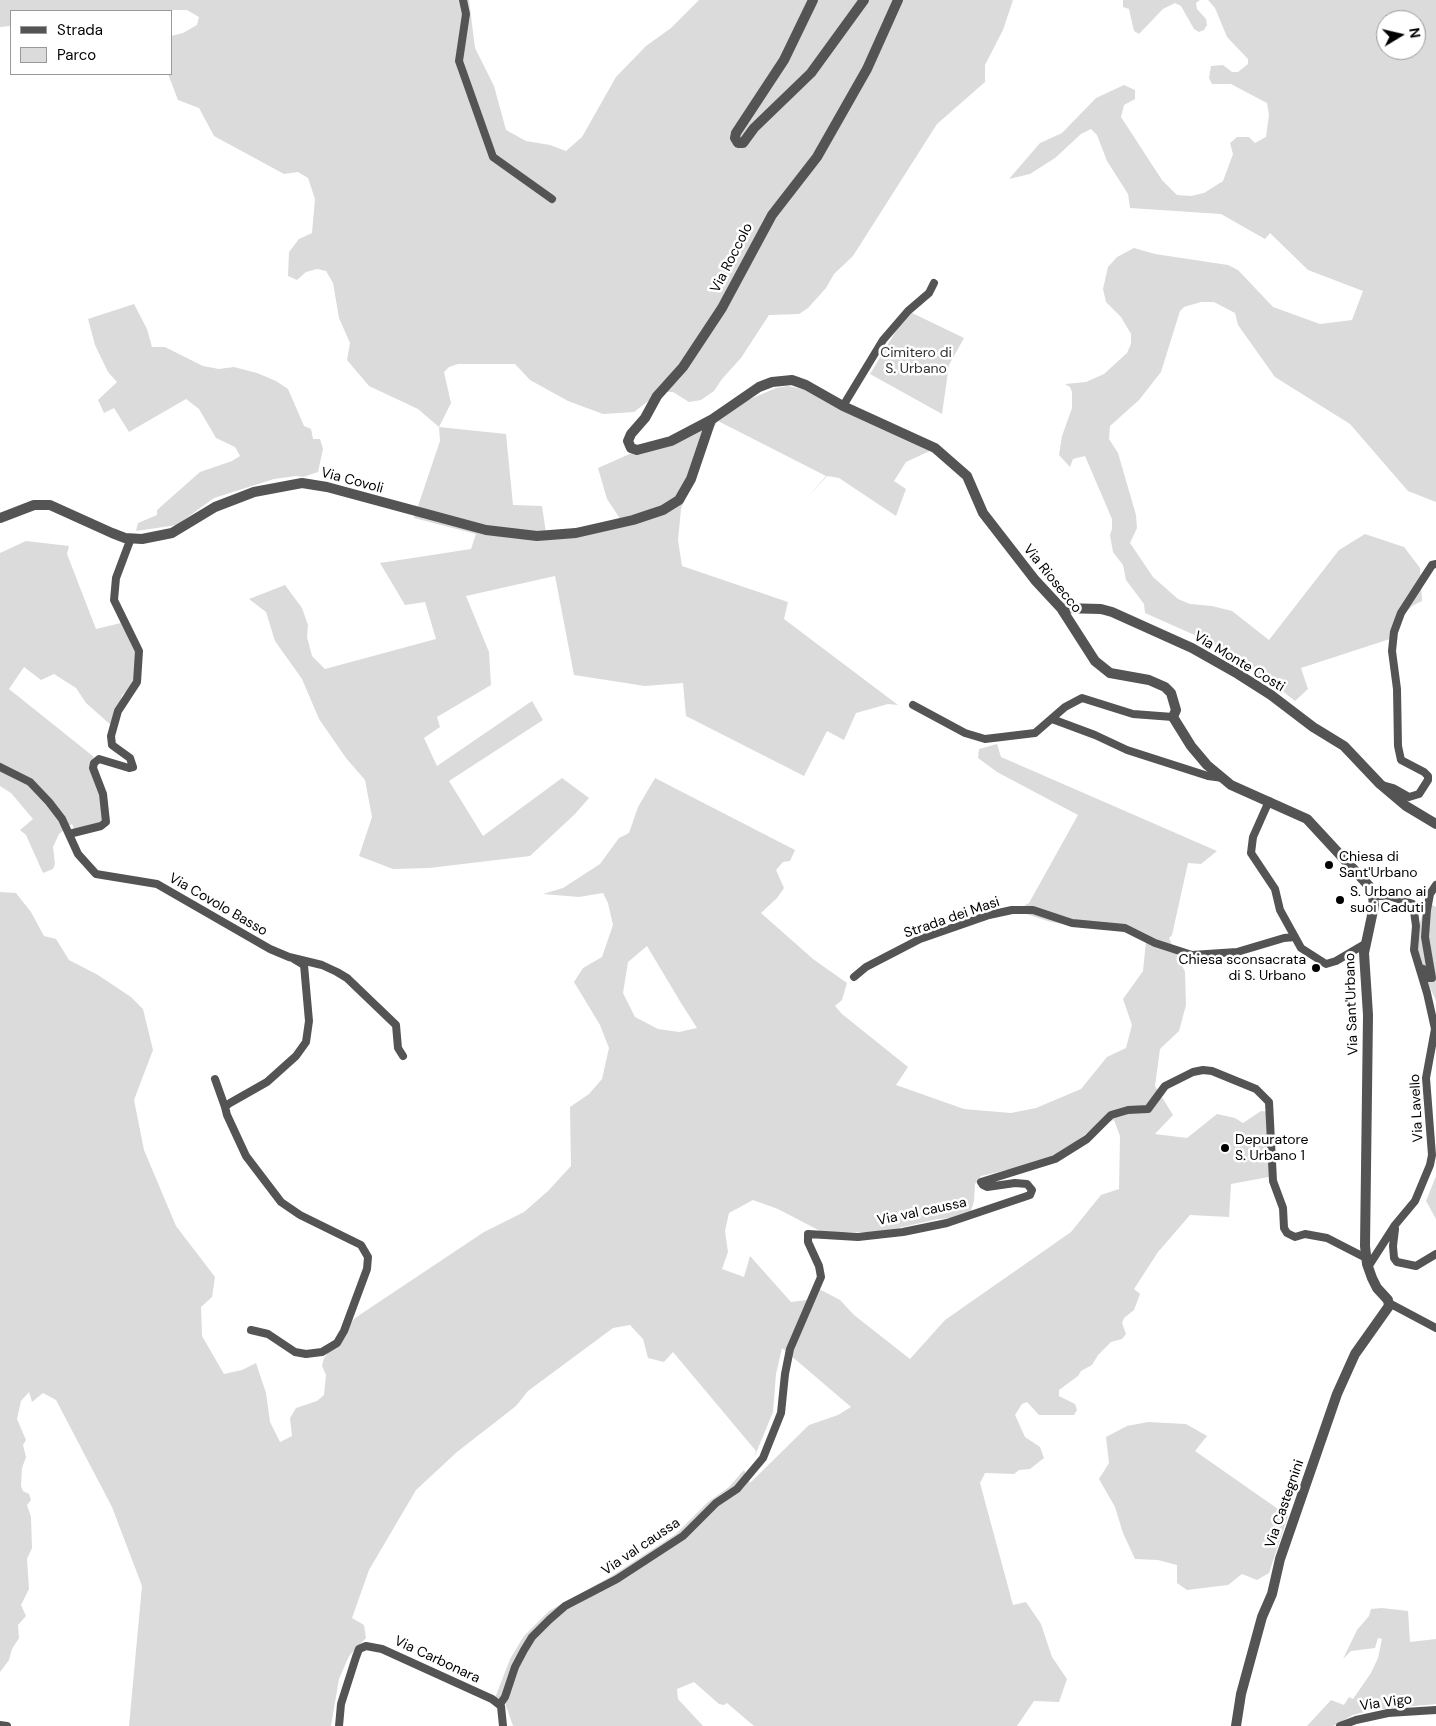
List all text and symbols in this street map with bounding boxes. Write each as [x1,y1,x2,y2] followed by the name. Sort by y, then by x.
[10,10,172,75] legend
[1376,10,1426,60] north arrow
[57,20,103,40] text: Strada
[1405,26,1425,39] text: N
[57,45,96,65] text: Parco
[707,220,757,296] street label: Via Roccolo
[880,345,952,378] park label: Cimitero di S. Urbano
[319,465,385,497] street label: Via Covoli
[1019,541,1085,617] street label: Via Riosecco
[1191,628,1287,696] street label: Via Monte Costi
[1339,849,1418,882] place label: Chiesa di Sant'Urbano
[1323,859,1335,871] marker: Chiesa di Sant'Urbano
[166,870,270,940] street label: Via Covolo Basso
[1350,884,1426,916] place label: S. Urbano ai suoi Caduti
[902,894,1002,942] street label: Strada dei Masi
[1334,894,1346,906] marker: S. Urbano ai suoi Caduti
[1179,952,1306,984] place label: Chiesa sconsacrata di S. Urbano
[1342,952,1362,1056] street label: Via Sant'Urbano
[1310,962,1322,974] marker: Chiesa sconsacrata di S. Urbano
[1407,1073,1427,1143] street label: Via Lavello
[1235,1132,1308,1164] place label: Depuratore S. Urbano 1
[1219,1142,1231,1154] marker: Depuratore S. Urbano 1
[876,1194,968,1230] street label: Via val caussa
[1262,1458,1308,1550] street label: Via Castegnini
[599,1515,683,1579] street label: Via val caussa
[392,1633,482,1687] street label: Via Carbonara
[1359,1691,1413,1715] street label: Via Vigo

